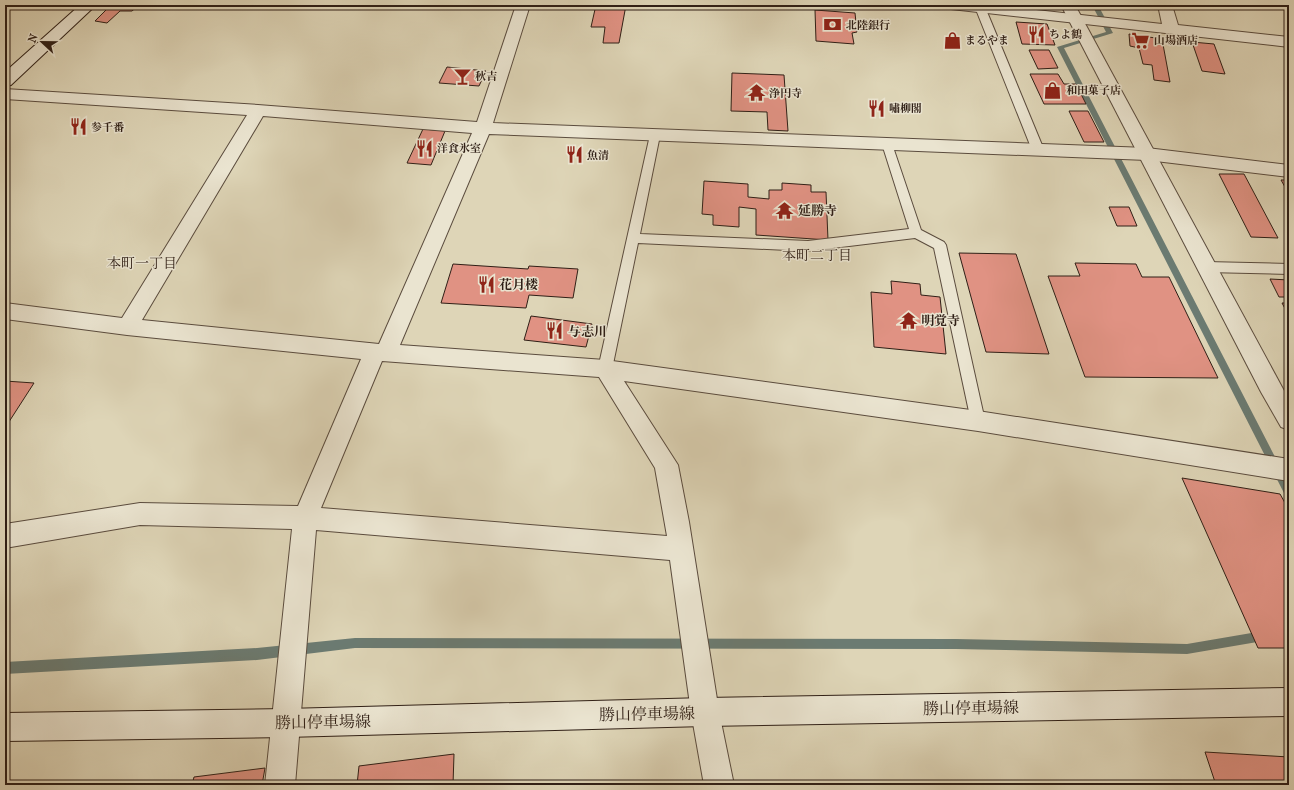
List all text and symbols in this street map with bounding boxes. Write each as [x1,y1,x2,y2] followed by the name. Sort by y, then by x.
[823,15,843,35] bank icon: 北陸銀行
[846,19,890,32] place label: 北陸銀行
[22,22,62,62] north arrow
[1026,24,1046,44] restaurant icon: ちよ鶴
[1049,28,1082,41] place label: ちよ鶴
[942,30,962,50] shop icon: まるやま
[1131,30,1151,50] supermarket icon: 山場酒店
[26,32,41,45] text: N
[965,34,1009,47] place label: まるやま
[1154,34,1198,47] place label: 山場酒店
[452,66,472,86] bar icon: 秋吉
[475,70,497,83] place label: 秋吉
[1043,80,1063,100] shop icon: 和田菓子店
[746,83,766,103] temple icon: 浄円寺
[1066,84,1121,97] place label: 和田菓子店
[769,87,802,100] place label: 浄円寺
[866,98,886,118] restaurant icon: 嘯柳閣
[889,102,922,115] place label: 嘯柳閣
[68,117,88,137] restaurant icon: 参千番
[91,121,125,134] place label: 参千番
[414,138,434,158] restaurant icon: 洋食氷室
[437,142,481,155] place label: 洋食氷室
[564,145,584,165] restaurant icon: 魚清
[587,149,609,162] place label: 魚清
[775,200,795,220] temple icon: 延勝寺
[798,203,837,218] place label: 延勝寺
[782,247,852,264] district label: 本町二丁目
[107,255,177,272] district label: 本町一丁目
[476,274,496,294] restaurant icon: 花月楼
[499,277,538,292] place label: 花月楼
[898,310,918,330] temple icon: 明覚寺
[921,313,960,328] place label: 明覚寺
[545,321,565,341] restaurant icon: 与志川
[568,324,607,339] place label: 与志川
[923,698,1019,718] street label: 勝山停車場線
[599,704,695,724] street label: 勝山停車場線
[275,712,371,732] street label: 勝山停車場線

